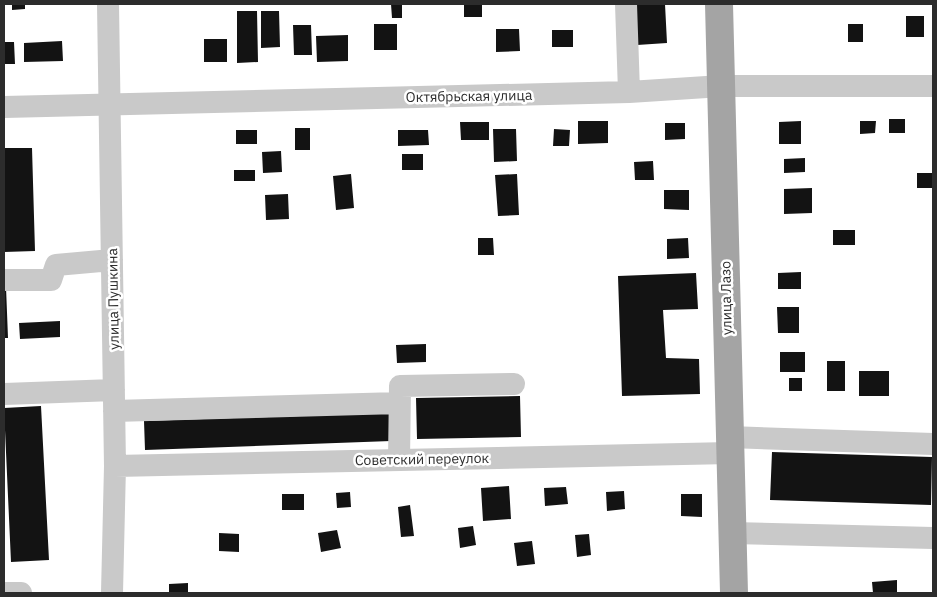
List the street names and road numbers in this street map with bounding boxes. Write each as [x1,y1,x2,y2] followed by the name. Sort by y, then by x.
[406,86,533,106] street label: Октябрьская улица
[103,248,123,350] street label: улица Пушкина
[716,261,736,335] street label: улица Лазо
[355,449,490,469] street label: Советский переулок

